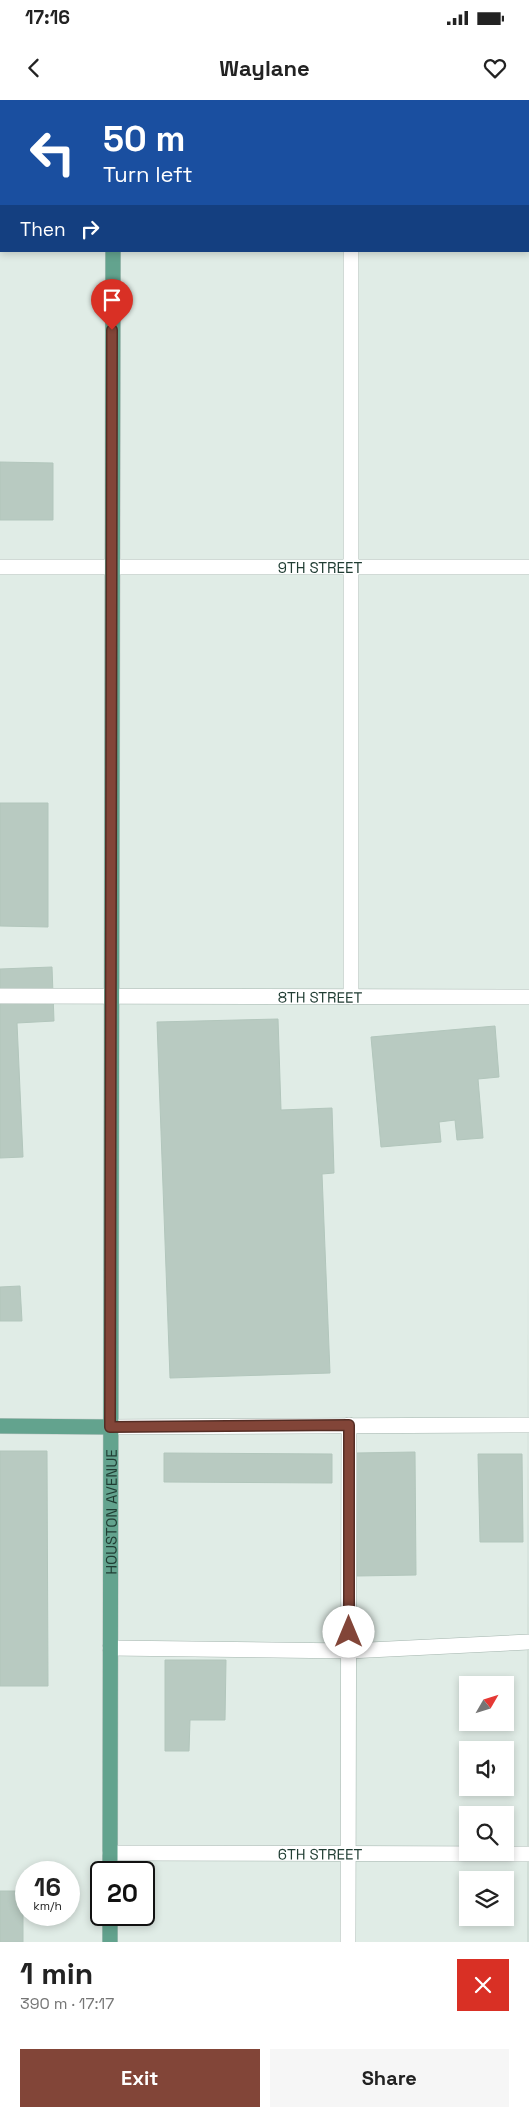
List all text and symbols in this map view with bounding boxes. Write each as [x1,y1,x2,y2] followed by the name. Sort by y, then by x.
[25,5,70,30] text: 17:16
[20,54,48,82] icon: back
[219,54,310,82] text: Waylane
[481,54,509,82] icon: heart
[103,117,185,161] text: 50 m
[20,120,85,185] icon: left
[103,160,193,188] text: Turn left
[76,215,104,243] icon: right
[20,217,66,242] text: Then
[91,279,133,330] pin
[98,286,126,314] icon: arrive
[278,558,362,577] street label: 9TH STREET
[278,987,363,1006] street label: 8TH STREET
[101,1449,120,1575] street label: HOUSTON AVENUE
[322,1605,374,1657] position arrow
[459,1676,514,1731] north arrow
[459,1676,514,1926] map controls
[459,1741,514,1796] button: sound
[459,1806,514,1861] button: search
[278,1844,362,1863] street label: 6TH STREET
[90,1861,155,1926] speed limit sign: 20
[34,1871,61,1903] text: 16
[459,1871,514,1926] button: layers
[33,1898,62,1914] text: km/h
[20,1954,93,1993] text: 1 min
[457,1959,509,2011] button: close
[20,1993,114,2014] text: 390 m · 17:17
[20,2049,260,2107] button: Exit
[270,2049,509,2107] button: Share

